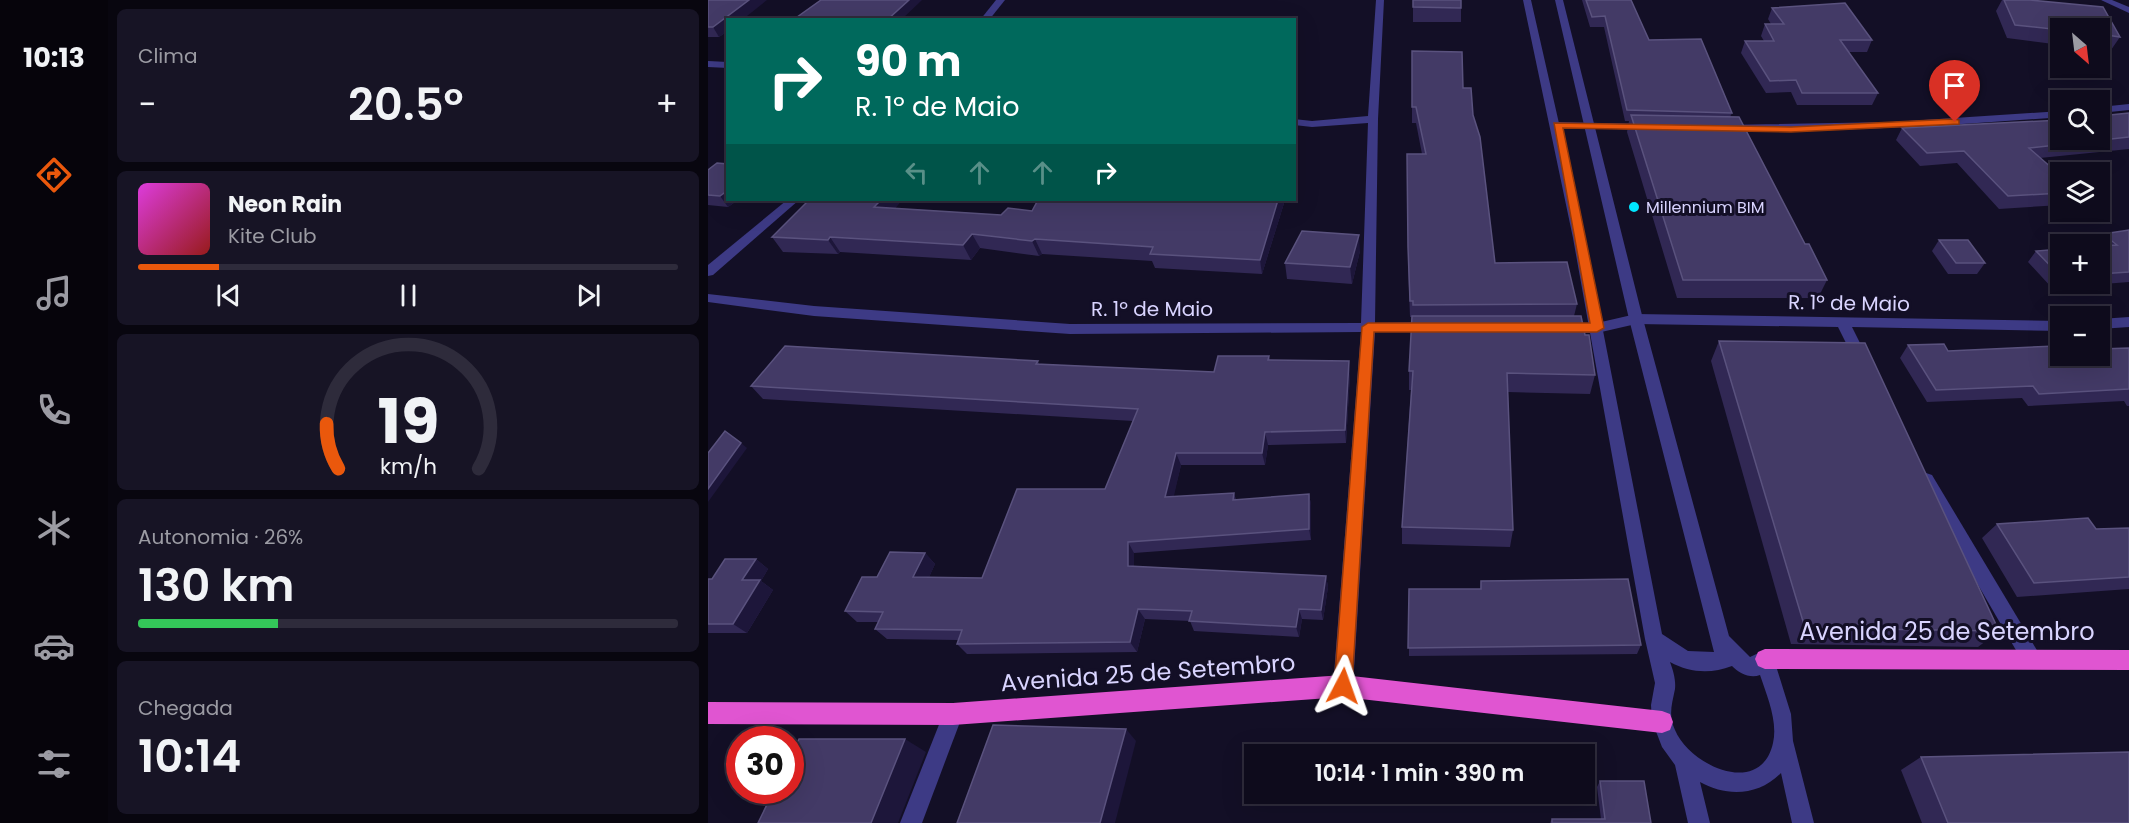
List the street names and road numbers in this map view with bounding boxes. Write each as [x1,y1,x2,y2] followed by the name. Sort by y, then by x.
[1788,288,1910,318] street label: R. 1º de Maio
[1091,295,1213,323] street label: R. 1º de Maio
[1799,615,2095,648] street label: Avenida 25 de Setembro
[1000,646,1296,699] street label: Avenida 25 de Setembro

